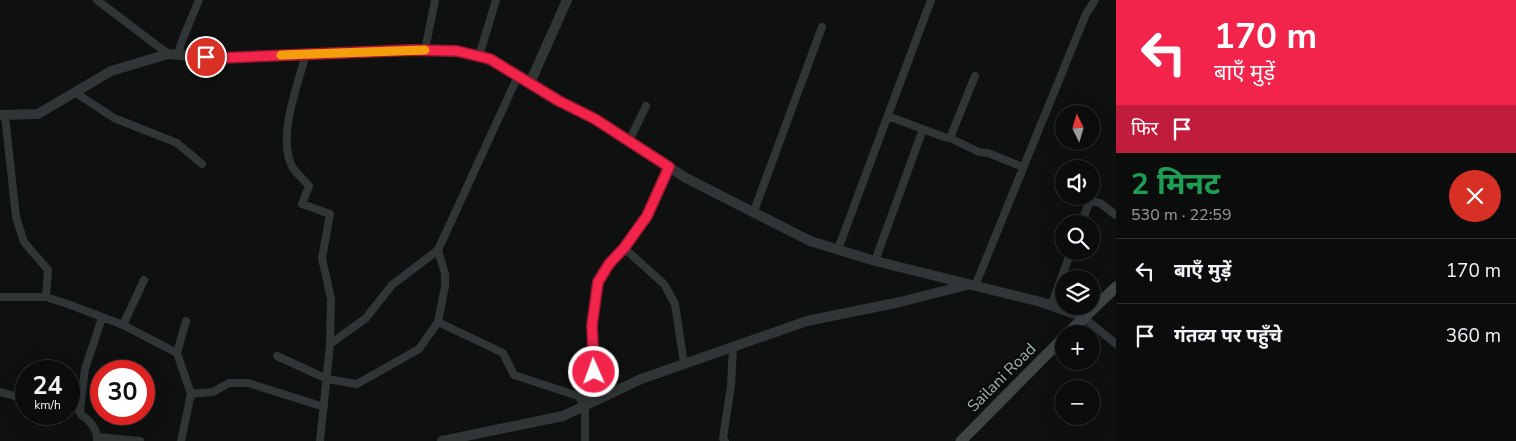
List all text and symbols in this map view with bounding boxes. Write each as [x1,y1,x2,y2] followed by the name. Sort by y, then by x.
[1214,13,1317,60] text: 170 m
[1131,20,1196,85] icon: left
[185,36,227,78] pin
[192,43,220,71] icon: arrive
[1214,58,1275,88] text: बाएँ मुड़ें
[1055,105,1100,150] north arrow
[1055,105,1100,425] map controls
[1168,115,1196,143] icon: arrive
[1131,116,1158,142] text: फिर
[1055,160,1100,205] button: sound
[1131,164,1220,205] text: 2 मिनट
[1449,170,1501,222] button: close
[1131,204,1232,226] text: 530 m · 22:59
[1055,215,1100,260] button: search
[1131,257,1159,285] icon: left
[1174,258,1231,284] text: बाएँ मुड़ें
[1446,258,1501,284] text: 170 m
[1055,270,1100,315] button: layers
[1131,322,1159,350] icon: arrive
[1174,323,1282,349] text: गंतव्य पर पहुँचे
[1446,323,1501,349] text: 360 m
[1055,325,1100,370] button: +
[962,338,1041,417] street label: Sailani Road
[567,345,619,397] position arrow
[90,360,155,425] speed limit sign: 30
[32,369,63,403] text: 24
[1055,380,1100,425] button: −
[34,397,61,413] text: km/h

